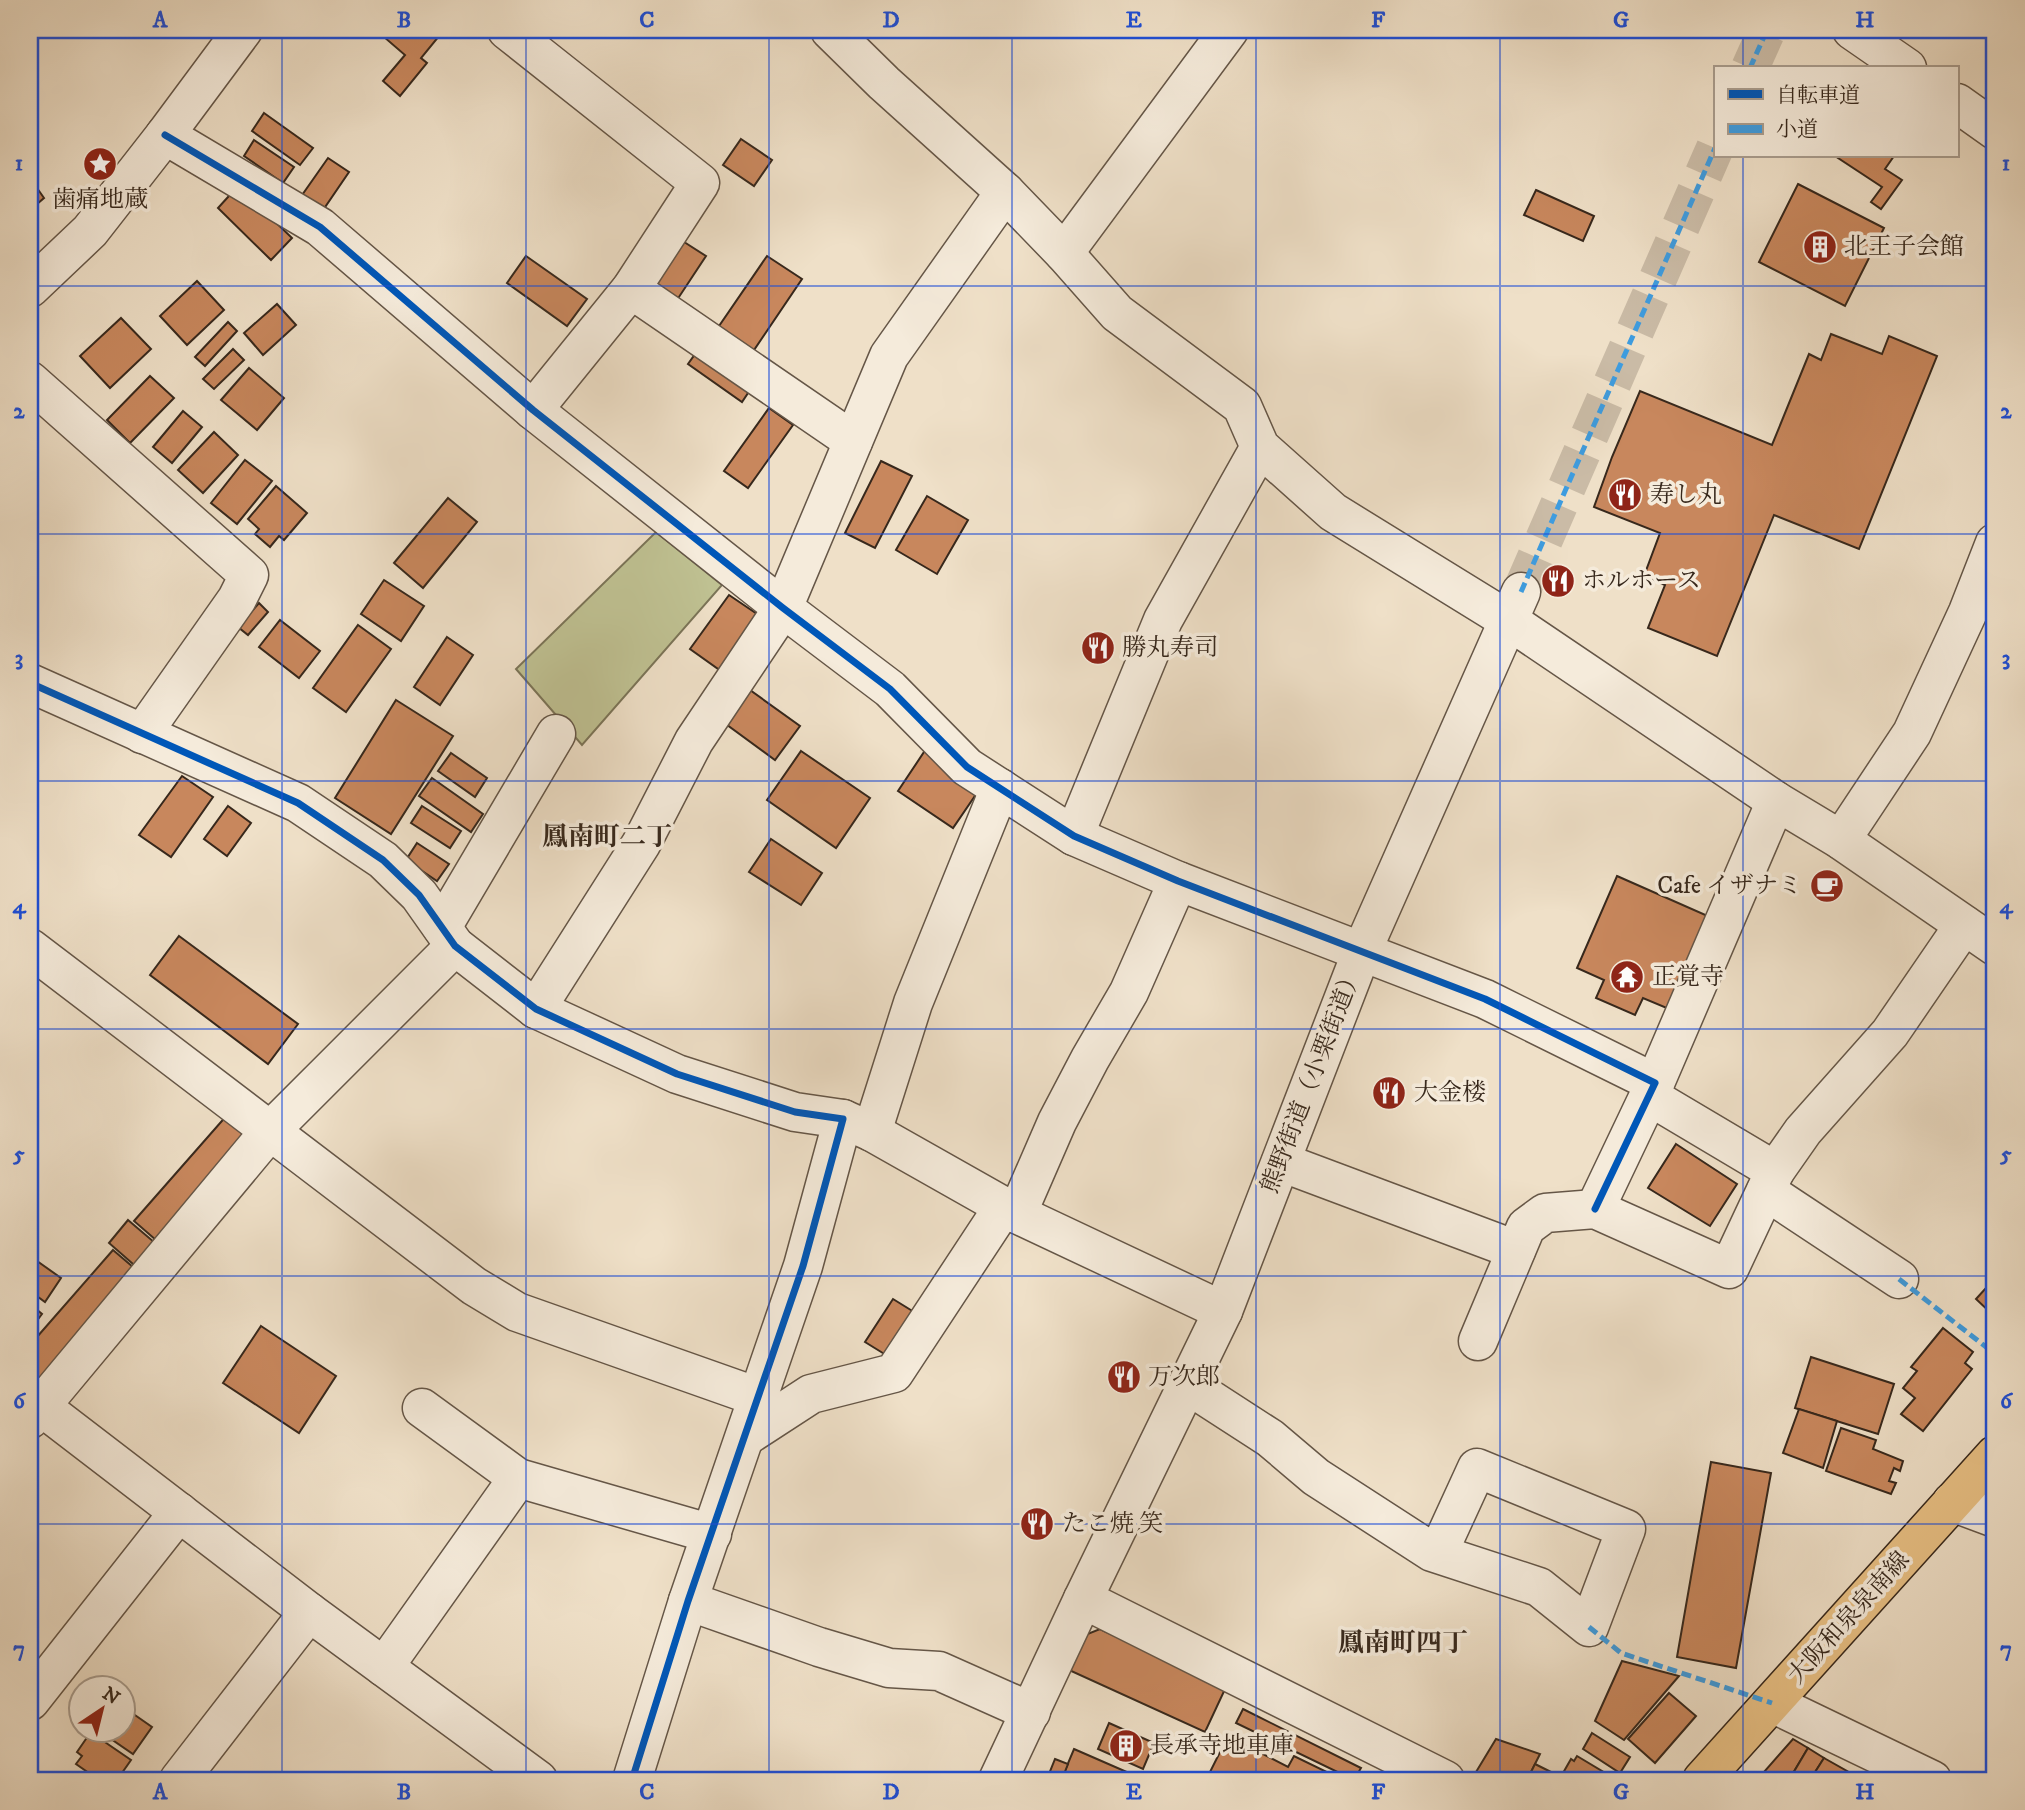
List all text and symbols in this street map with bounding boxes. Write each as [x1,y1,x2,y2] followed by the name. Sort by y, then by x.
[152,6,169,35] text: A
[397,6,411,35] text: B
[639,6,655,35] text: C
[882,6,900,35] text: D
[1126,6,1142,35] text: E
[1371,6,1386,35] text: F
[1613,6,1629,35] text: G
[1855,6,1875,35] text: H
[1714,66,1958,158] legend
[1776,83,1860,109] text: 自転車道
[1776,117,1818,143] text: 小道
[81,145,119,183] place icon: 歯痛地蔵
[15,149,23,178] text: 1
[2002,149,2010,178] text: 1
[52,185,148,215] place label: 歯痛地蔵
[1801,228,1839,266] building icon: 北王子会館
[1844,232,1964,262] place label: 北王子会館
[13,397,25,426] text: 2
[2000,397,2012,426] text: 2
[1606,476,1644,514] restaurant icon: 寿し丸
[1650,480,1722,510] place label: 寿し丸
[1539,562,1577,600] restaurant icon: ホルホース
[1582,566,1701,596] place label: ホルホース
[1079,629,1117,667] restaurant icon: 勝丸寿司
[1122,633,1218,663] place label: 勝丸寿司
[15,644,23,673] text: 3
[2002,644,2010,673] text: 3
[542,821,672,854] district label: 鳳南町二丁
[1808,867,1846,905] cafe icon: Cafe イザナミ
[1657,871,1802,901] place label: Cafe イザナミ
[12,892,27,921] text: 4
[1999,892,2014,921] text: 4
[1608,958,1646,996] temple icon: 正覚寺
[1652,962,1724,992] place label: 正覚寺
[1255,963,1369,1197] street label: 熊野街道（小栗街道）
[1370,1074,1408,1112] restaurant icon: 大金楼
[1414,1078,1486,1108] place label: 大金楼
[12,1140,25,1169] text: 5
[1999,1140,2012,1169] text: 5
[1105,1358,1143,1396] restaurant icon: 万次郎
[1148,1362,1220,1392] place label: 万次郎
[13,1387,27,1416] text: 6
[2000,1387,2014,1416] text: 6
[1018,1505,1056,1543] restaurant icon: たこ焼 笑
[1062,1509,1163,1539] place label: たこ焼 笑
[1782,1546,1916,1690] street label: 大阪和泉泉南線
[1338,1627,1468,1660] district label: 鳳南町四丁
[13,1635,25,1664] text: 7
[2000,1635,2012,1664] text: 7
[66,1674,136,1744] north arrow
[98,1682,124,1710] text: N
[1107,1727,1145,1765] building icon: 長承寺地車庫
[1150,1731,1294,1761] place label: 長承寺地車庫
[152,1778,169,1807] text: A
[397,1778,411,1807] text: B
[639,1778,655,1807] text: C
[882,1778,900,1807] text: D
[1126,1778,1142,1807] text: E
[1371,1778,1386,1807] text: F
[1613,1778,1629,1807] text: G
[1855,1778,1875,1807] text: H

